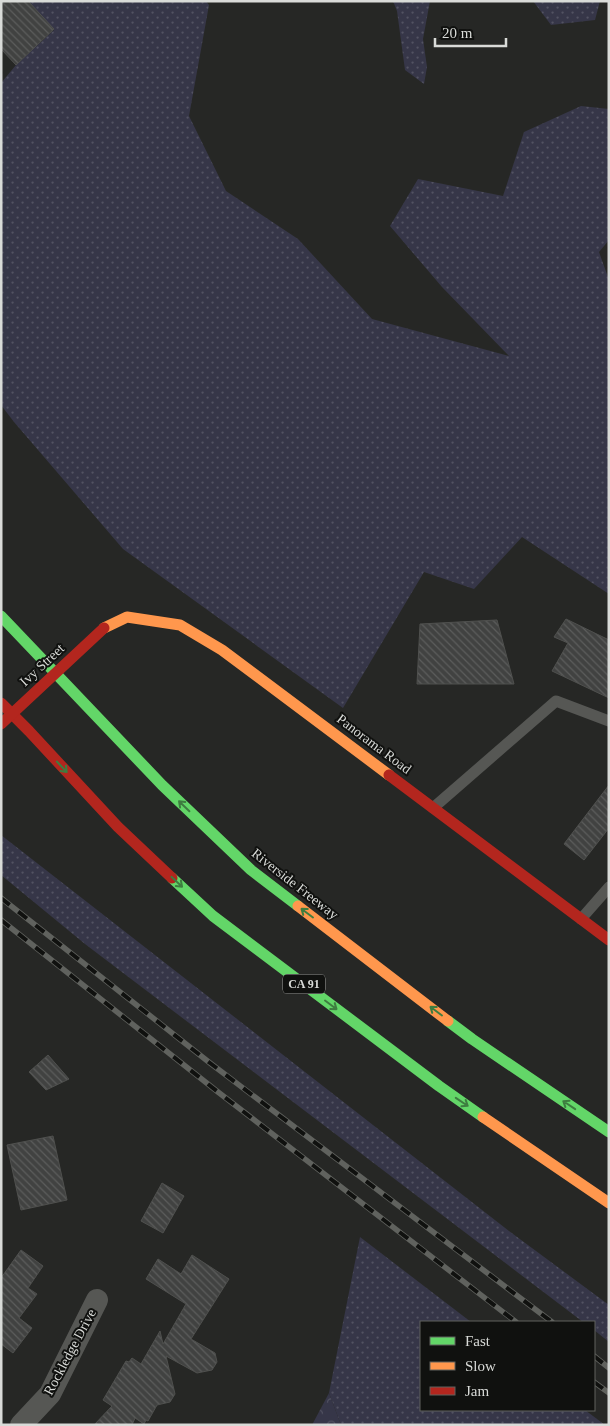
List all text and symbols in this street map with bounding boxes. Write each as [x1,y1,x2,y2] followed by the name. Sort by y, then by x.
[435,15,506,47] scale bar
[442,25,473,41] text: 20 m
[17,641,67,689] street label: Ivy Street
[334,711,414,777] street label: Panorama Road
[56,761,68,773] one-way arrow
[178,800,191,812] one-way arrow
[249,846,341,922] street label: Riverside Freeway
[170,876,183,888] one-way arrow
[301,907,314,918] one-way arrow
[283,974,325,994] road number: CA 91
[324,1000,338,1010] one-way arrow
[429,1006,443,1016] one-way arrow
[454,1097,468,1107] one-way arrow
[562,1100,576,1110] one-way arrow
[41,1306,99,1398] street label: Rockledge Drive
[420,1321,595,1411] legend
[465,1333,491,1349] text: Fast
[465,1358,496,1374] text: Slow
[465,1383,489,1399] text: Jam

